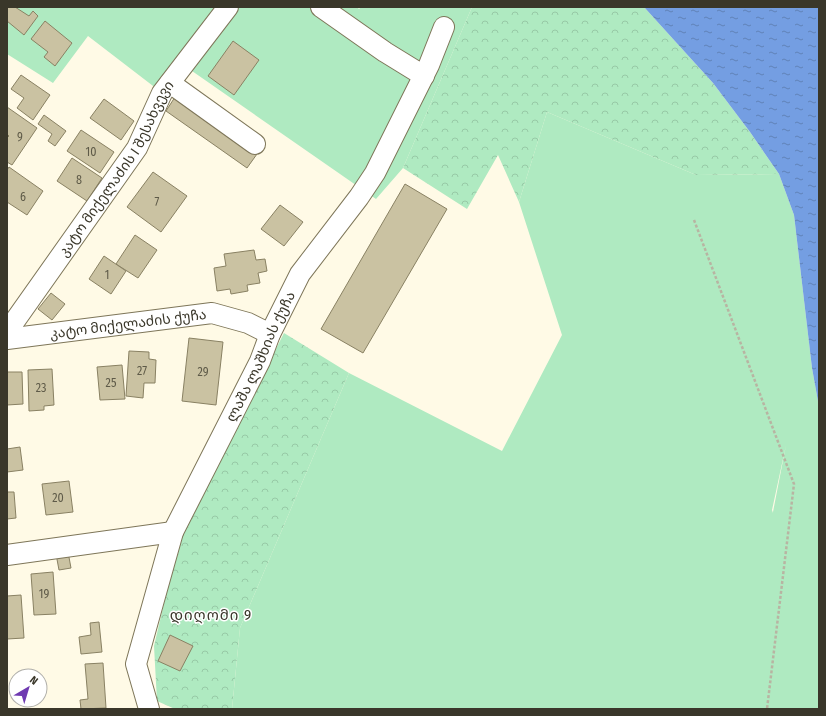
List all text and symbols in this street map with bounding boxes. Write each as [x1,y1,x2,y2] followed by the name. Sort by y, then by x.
[55,77,177,260] street label: კატო მიქელაძის I შესახვევი
[17,130,23,144] house number: 9
[86,145,96,159] house number: 10
[76,173,82,187] house number: 8
[20,190,26,204] house number: 6
[155,195,160,209] house number: 7
[105,268,109,282] house number: 1
[222,288,298,425] street label: ლაშა ლაშხიას ქუჩა
[49,305,207,342] street label: კატო მიქელაძის ქუჩა
[137,364,147,378] house number: 27
[197,365,209,379] house number: 29
[106,376,117,390] house number: 25
[36,381,46,395] house number: 23
[52,491,64,505] house number: 20
[39,587,49,601] house number: 19
[170,606,252,624] district label: დიღომი 9
[8,668,48,708] north arrow
[27,673,40,688] text: N

